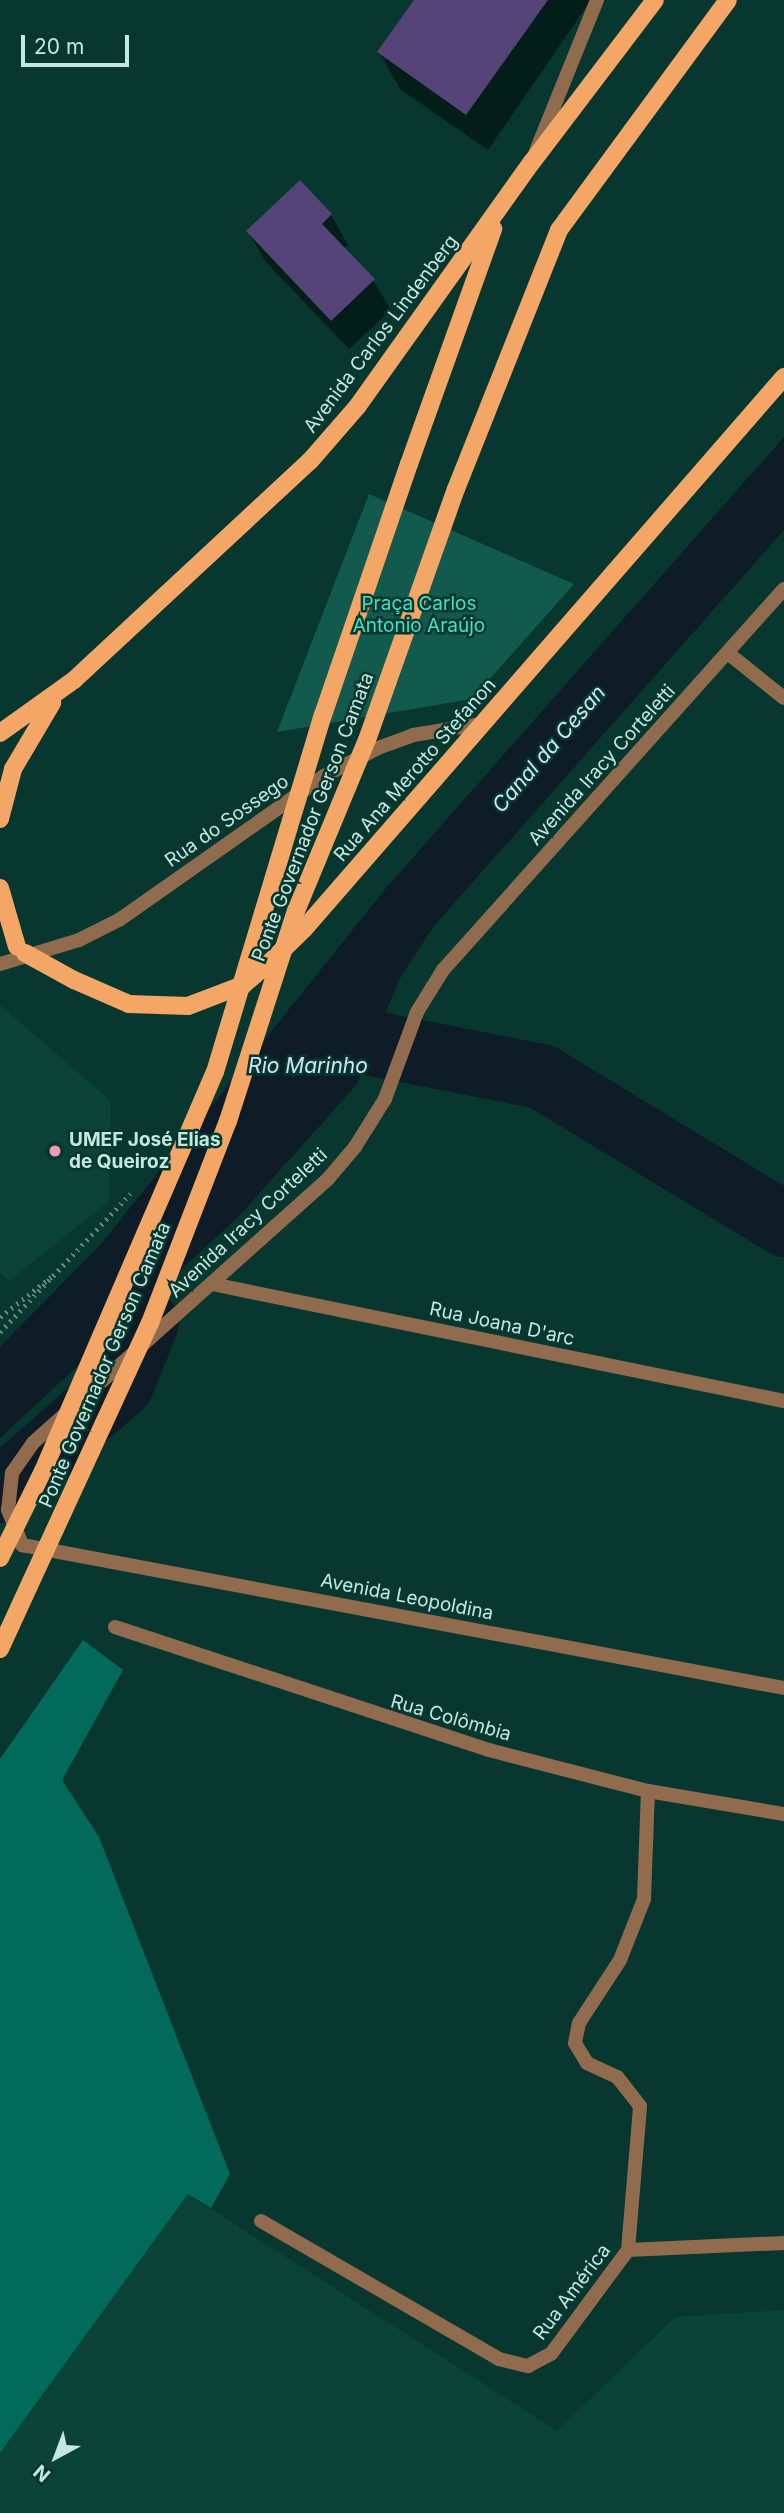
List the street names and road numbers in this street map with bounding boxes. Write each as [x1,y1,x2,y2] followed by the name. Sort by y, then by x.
[299,231,463,437] street label: Avenida Carlos Lindenberg
[247,669,379,965] street label: Ponte Governador Gerson Camata
[329,674,501,866] street label: Rua Ana Merotto Stefanon
[524,680,680,850] street label: Avenida Iracy Corteletti
[161,770,293,872] street label: Rua do Sossego
[164,1144,332,1302] street label: Avenida Iracy Corteletti
[34,1219,176,1511] street label: Ponte Governador Gerson Camata
[427,1298,577,1350] street label: Rua Joana D'arc
[319,1569,495,1625] street label: Avenida Leopoldina
[388,1690,514,1746] street label: Rua Colômbia
[529,2240,615,2344] street label: Rua América

